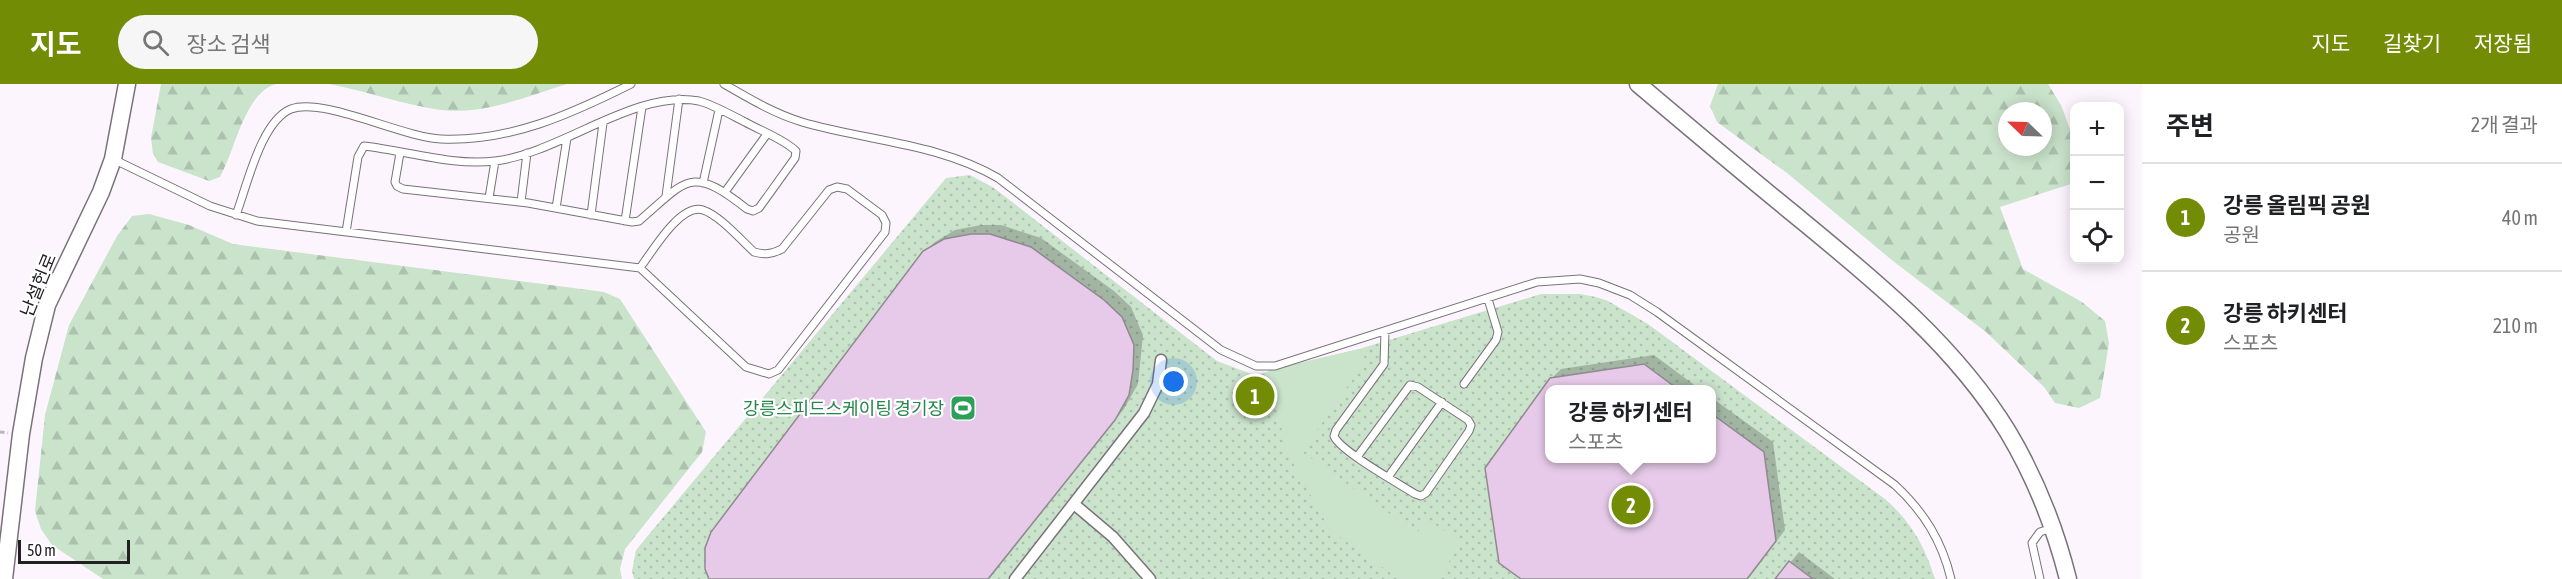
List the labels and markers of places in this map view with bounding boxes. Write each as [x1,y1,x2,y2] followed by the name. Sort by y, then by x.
[1236,374,1274,418] pin: 1
[948,393,978,423] sports icon: 강릉스피드스케이팅 경기장
[743,398,944,419] place label: 강릉스피드스케이팅 경기장
[1612,482,1650,528] pin: 2

